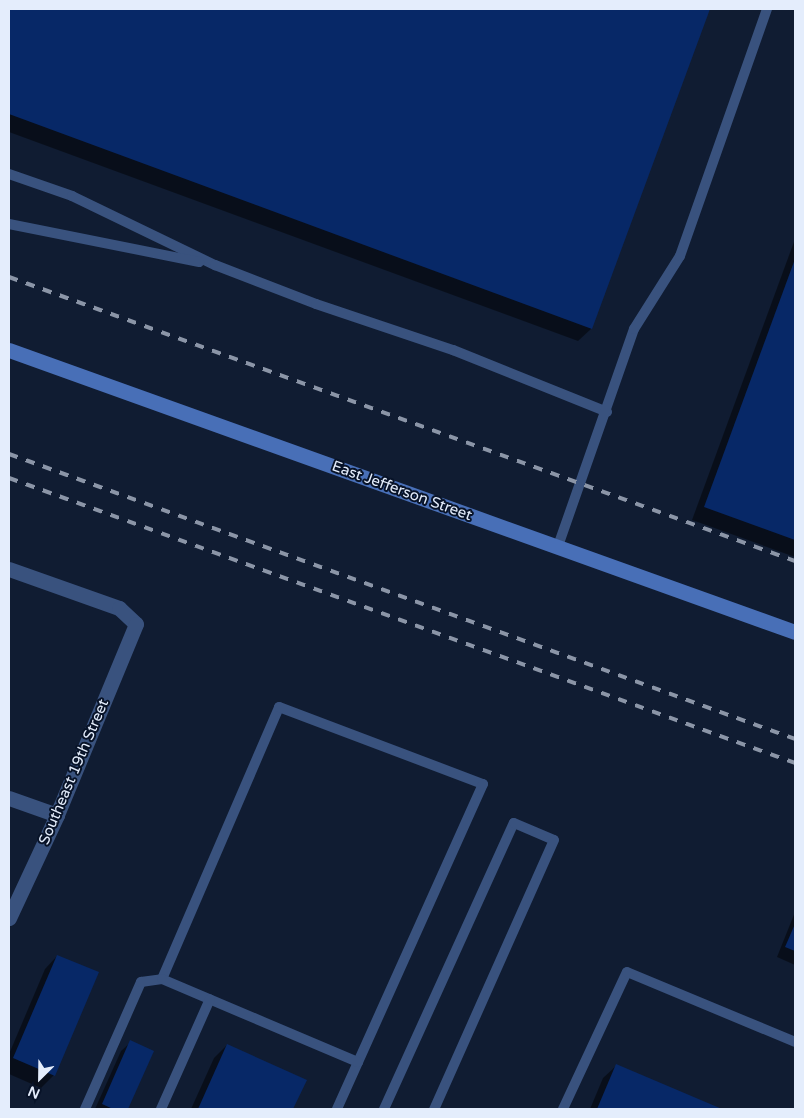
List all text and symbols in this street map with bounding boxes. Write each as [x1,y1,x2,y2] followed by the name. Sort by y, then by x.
[329,457,475,525] street label: East Jefferson Street
[35,696,113,848] street label: Southeast 19th Street
[15,1053,65,1103] north arrow
[25,1082,42,1102] text: N

